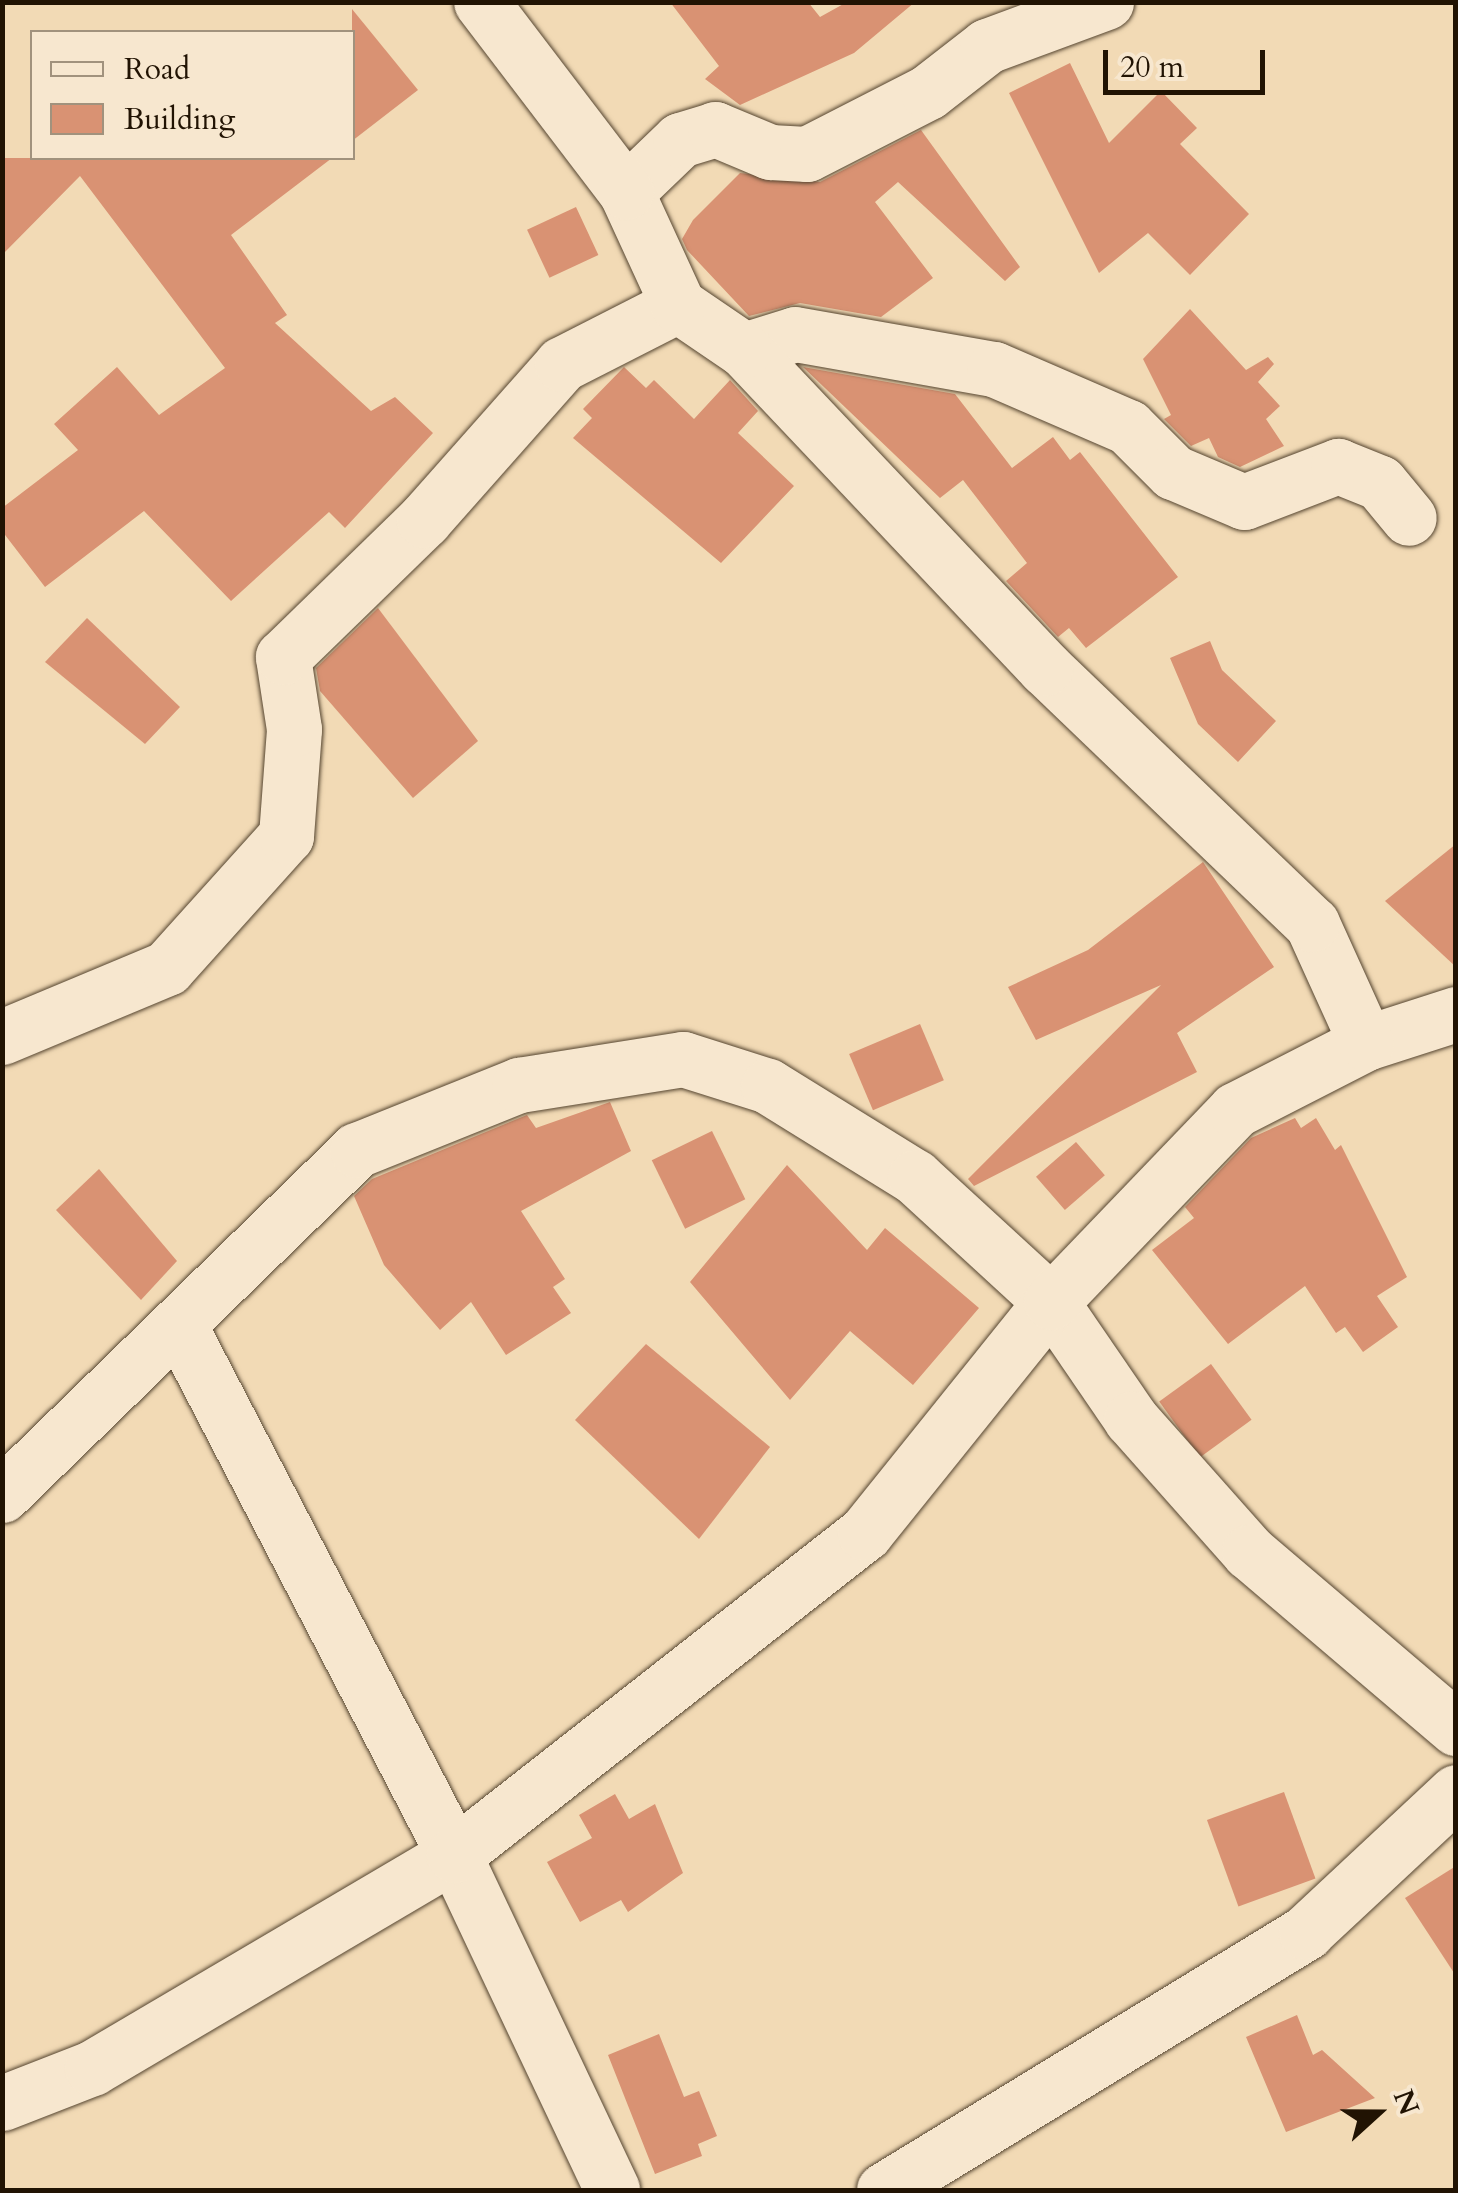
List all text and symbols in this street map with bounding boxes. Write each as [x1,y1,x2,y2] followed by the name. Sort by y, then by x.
[30,30,355,160] legend
[1108,30,1270,92] scale bar
[1120,47,1184,88] text: 20 m
[124,49,190,90] text: Road
[124,99,235,140] text: Building
[1328,2063,1428,2163] north arrow
[1384,2084,1428,2120] text: N

